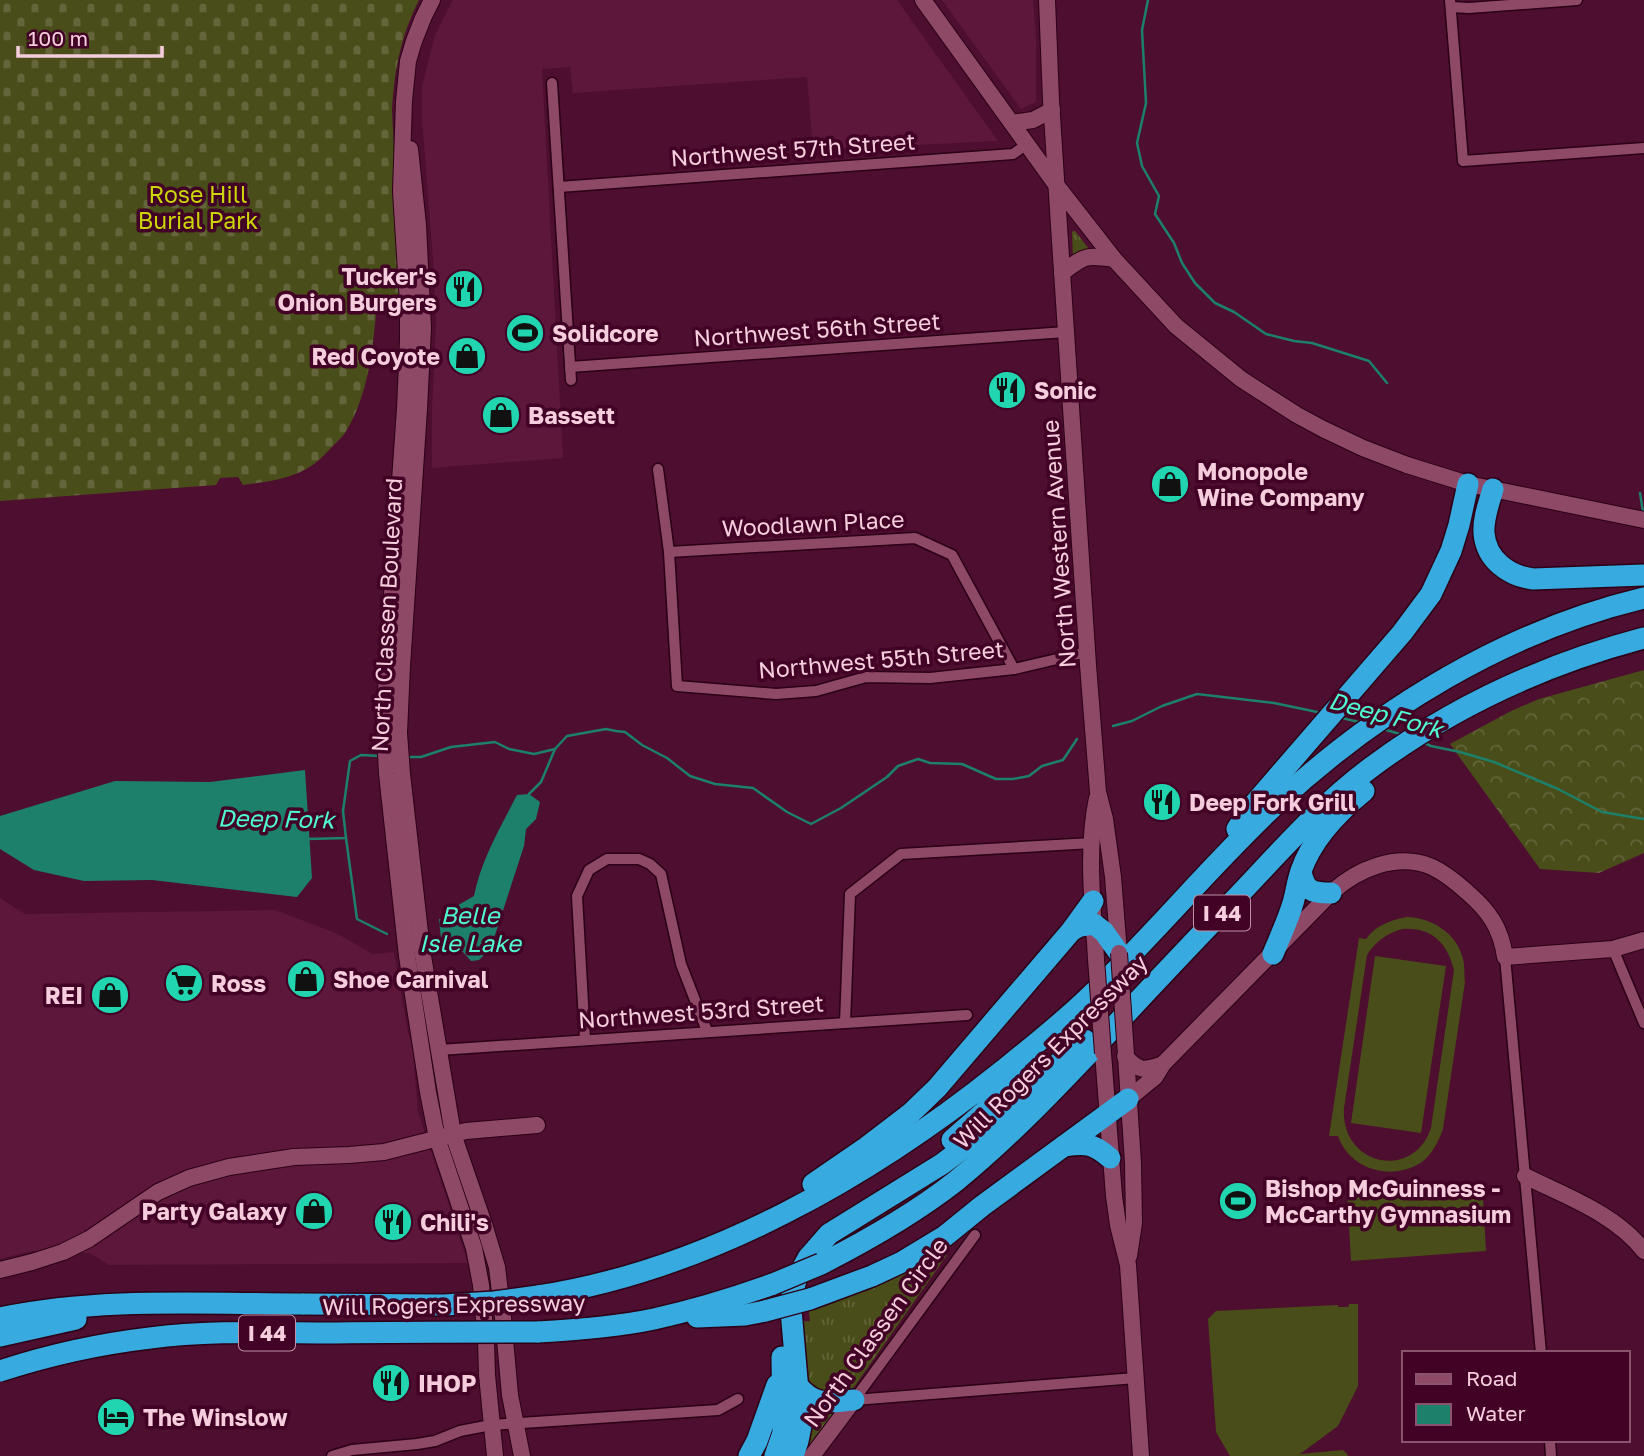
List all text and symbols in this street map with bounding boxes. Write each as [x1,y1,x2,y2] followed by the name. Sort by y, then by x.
[18,14,161,58] scale bar
[28,25,88,51] text: 100 m
[670,126,916,172] street label: Northwest 57th Street
[138,180,258,234] park label: Rose Hill Burial Park
[278,262,437,316] place label: Tucker's Onion Burgers
[443,268,485,310] restaurant icon: Tucker's Onion Burgers
[693,306,941,352] street label: Northwest 56th Street
[504,312,546,354] sports icon: Solidcore
[552,319,659,347] place label: Solidcore
[446,335,488,377] shop icon: Red Coyote
[311,342,440,370] place label: Red Coyote
[986,369,1028,411] restaurant icon: Sonic
[1034,376,1097,404] place label: Sonic
[480,394,522,436] shop icon: Bassett
[528,401,615,429] place label: Bassett
[1035,419,1081,669] street label: North Western Avenue
[1197,457,1365,511] place label: Monopole Wine Company
[1149,463,1191,505] shop icon: Monopole Wine Company
[365,477,407,753] street label: North Classen Boulevard
[721,504,905,542] street label: Woodlawn Place
[757,634,1005,684] street label: Northwest 55th Street
[1326,685,1448,744] water label: Deep Fork
[1141,781,1183,823] restaurant icon: Deep Fork Grill
[1189,788,1356,816] place label: Deep Fork Grill
[217,802,337,834] water label: Deep Fork
[1194,895,1250,930] road number: I 44
[419,900,523,957] water label: Belle Isle Lake
[947,948,1153,1154] street label: Will Rogers Expressway
[285,958,327,1000] shop icon: Shoe Carnival
[163,962,205,1004] supermarket icon: Ross
[333,965,489,993] place label: Shoe Carnival
[211,969,266,997] place label: Ross
[89,974,131,1016] shop icon: REI
[45,981,83,1009] place label: REI
[577,988,825,1034] street label: Northwest 53rd Street
[1265,1174,1511,1228] place label: Bishop McGuinness - McCarthy Gymnasium
[1217,1180,1259,1222] sports icon: Bishop McGuinness - McCarthy Gymnasium
[293,1190,335,1232] shop icon: Party Galaxy
[142,1197,287,1225] place label: Party Galaxy
[372,1201,414,1243] restaurant icon: Chili's
[420,1208,489,1236] place label: Chili's
[797,1232,953,1432] street label: North Classen Circle
[322,1288,586,1320] street label: Will Rogers Expressway
[239,1316,295,1350] road number: I 44
[1402,1351,1630,1442] legend
[370,1362,412,1404] restaurant icon: IHOP
[1466,1365,1517,1391] text: Road
[418,1369,476,1397] place label: IHOP
[95,1396,137,1438] hotel icon: The Winslow
[1466,1400,1526,1426] text: Water
[143,1403,288,1431] place label: The Winslow

